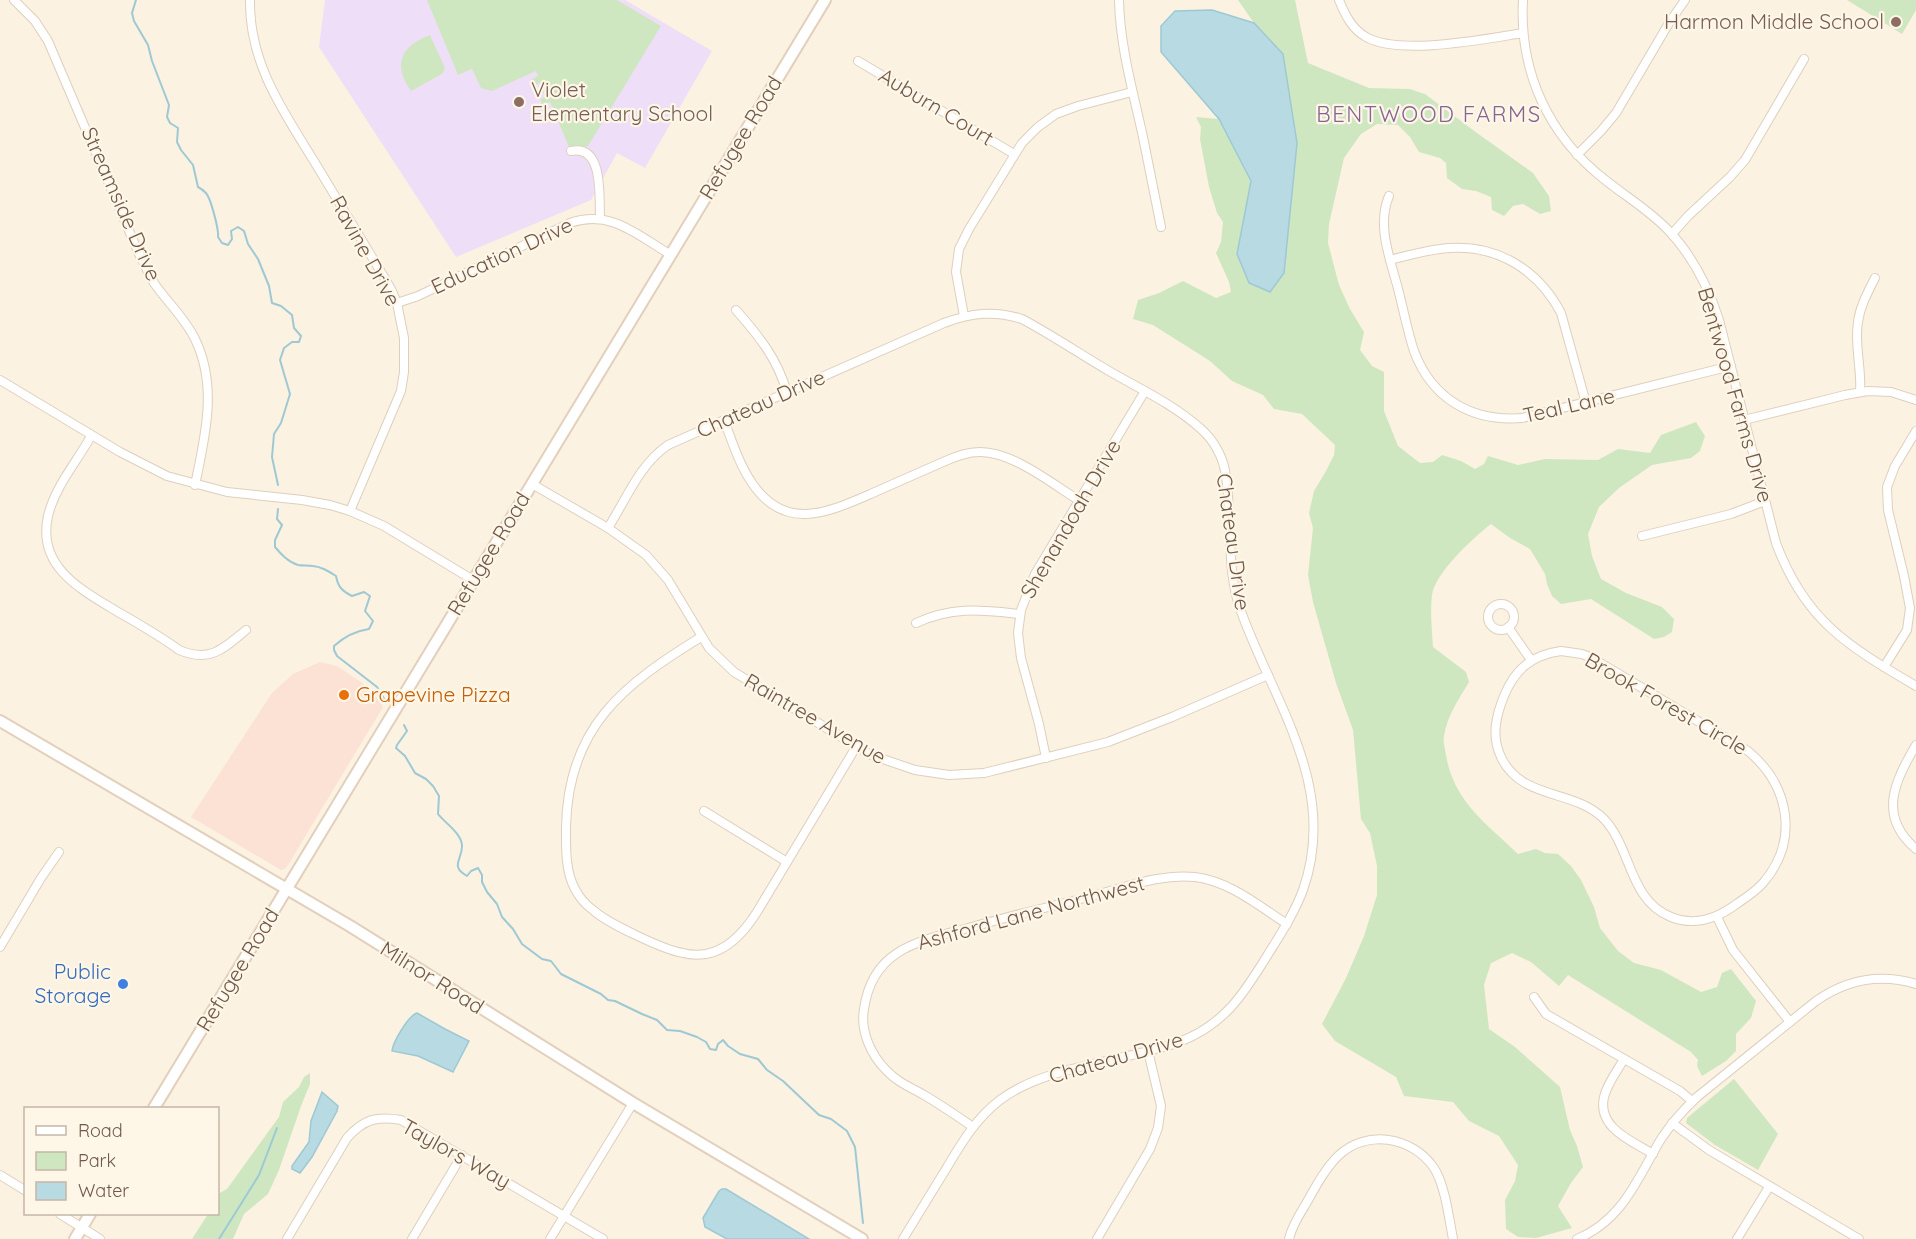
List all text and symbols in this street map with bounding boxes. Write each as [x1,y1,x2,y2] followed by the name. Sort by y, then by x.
[1664,8,1884,34] place label: Harmon Middle School
[1889,15,1903,29] marker: Harmon Middle School
[874,62,999,151] street label: Auburn Court
[693,71,787,204] street label: Refugee Road
[531,76,713,126] place label: Violet Elementary School
[512,95,526,109] marker: Violet Elementary School
[1316,100,1542,128] district label: BENTWOOD FARMS
[76,123,167,285] street label: Streamside Drive
[325,191,407,310] street label: Ravine Drive
[427,211,576,299] street label: Education Drive
[1693,284,1779,505] street label: Bentwood Farms Drive
[692,363,829,443] street label: Chateau Drive
[1520,382,1617,428] street label: Teal Lane
[1014,435,1126,602] street label: Shenandoah Drive
[1212,472,1256,612] street label: Chateau Drive
[441,487,535,620] street label: Refugee Road
[1581,646,1752,760] street label: Brook Forest Circle
[740,667,891,769] street label: Raintree Avenue
[356,681,511,707] place label: Grapevine Pizza
[337,688,351,702] marker: Grapevine Pizza
[914,869,1147,955] street label: Ashford Lane Northwest
[190,903,284,1036] street label: Refugee Road
[376,935,489,1019] street label: Milnor Road
[34,958,111,1008] place label: Public Storage
[116,977,130,991] marker: Public Storage
[1046,1026,1186,1089] street label: Chateau Drive
[24,1107,219,1215] legend
[397,1112,516,1194] street label: Taylors Way
[78,1119,123,1142] text: Road
[78,1149,116,1172] text: Park
[78,1179,129,1202] text: Water

